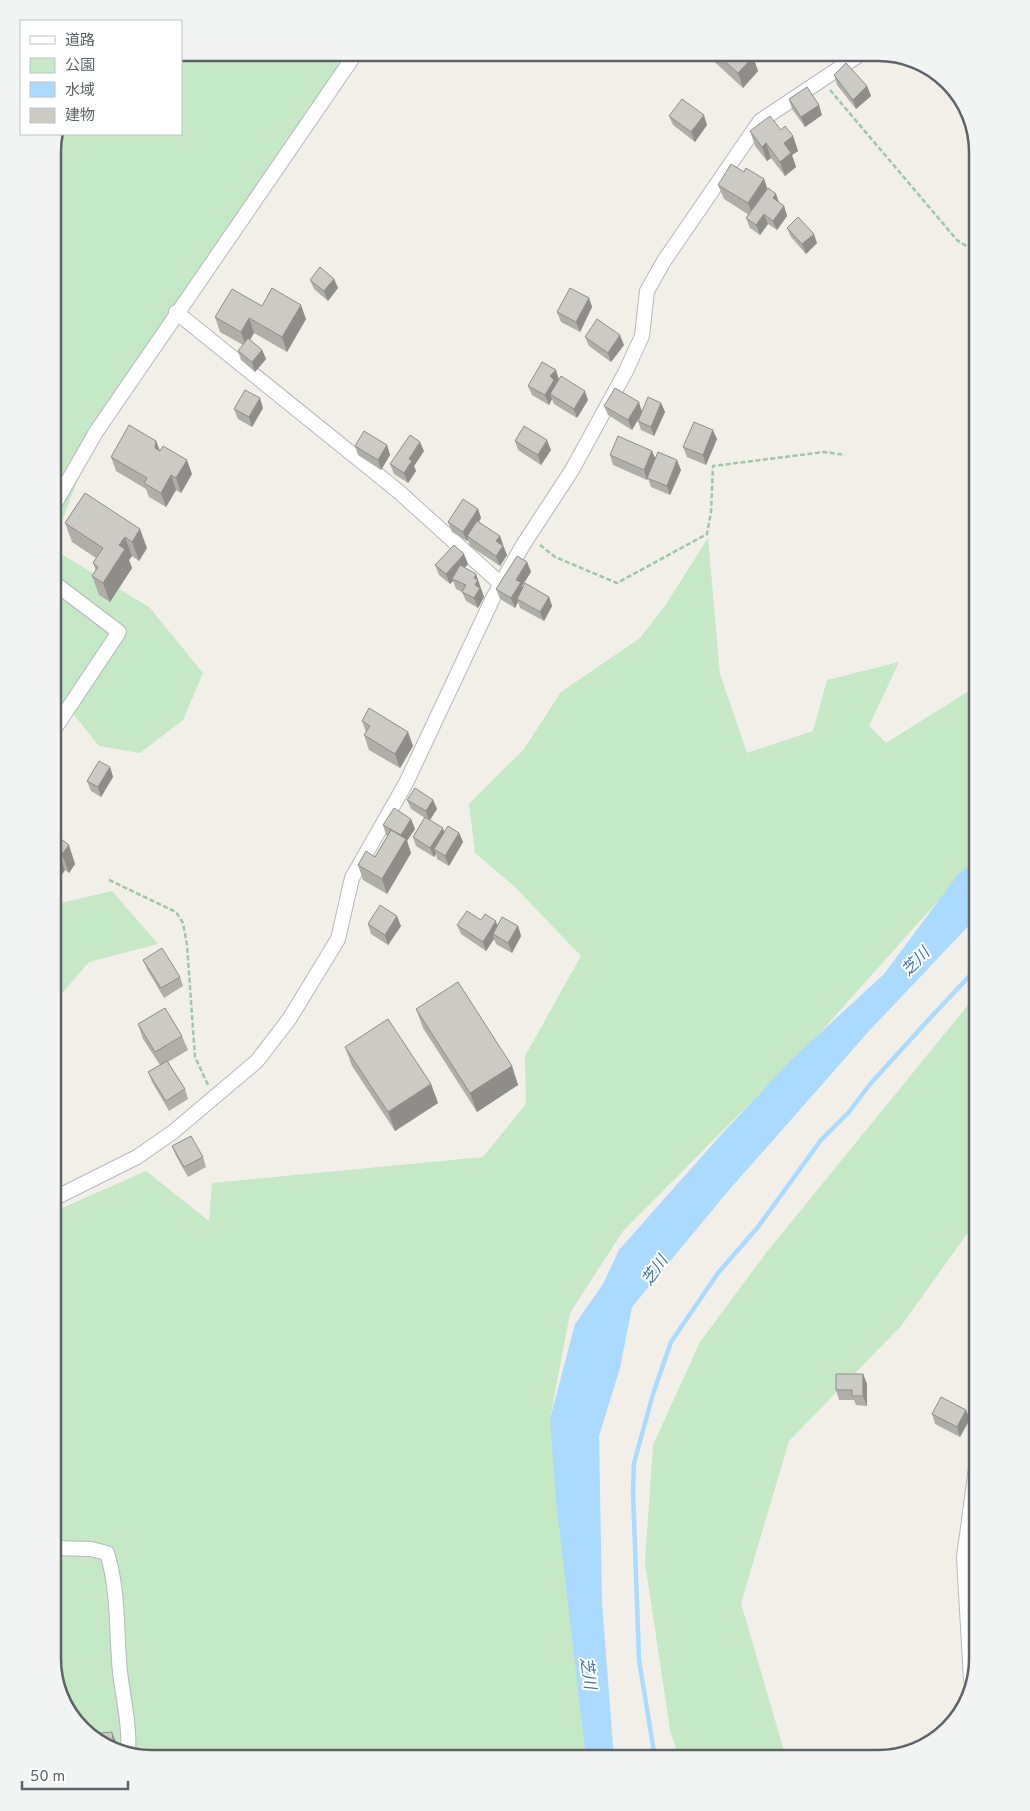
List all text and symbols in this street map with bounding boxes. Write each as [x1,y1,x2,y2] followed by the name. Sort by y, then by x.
[20,20,182,135] legend
[65,32,95,51] text: 道路
[65,57,95,76] text: 公園
[65,82,95,101] text: 水域
[65,107,95,126] text: 建物
[898,943,936,981] water label: 芝川
[638,1251,674,1290] water label: 芝川
[575,1656,599,1692] water label: 芝川
[22,1758,129,1790] scale bar
[30,1768,65,1787] text: 50 m

